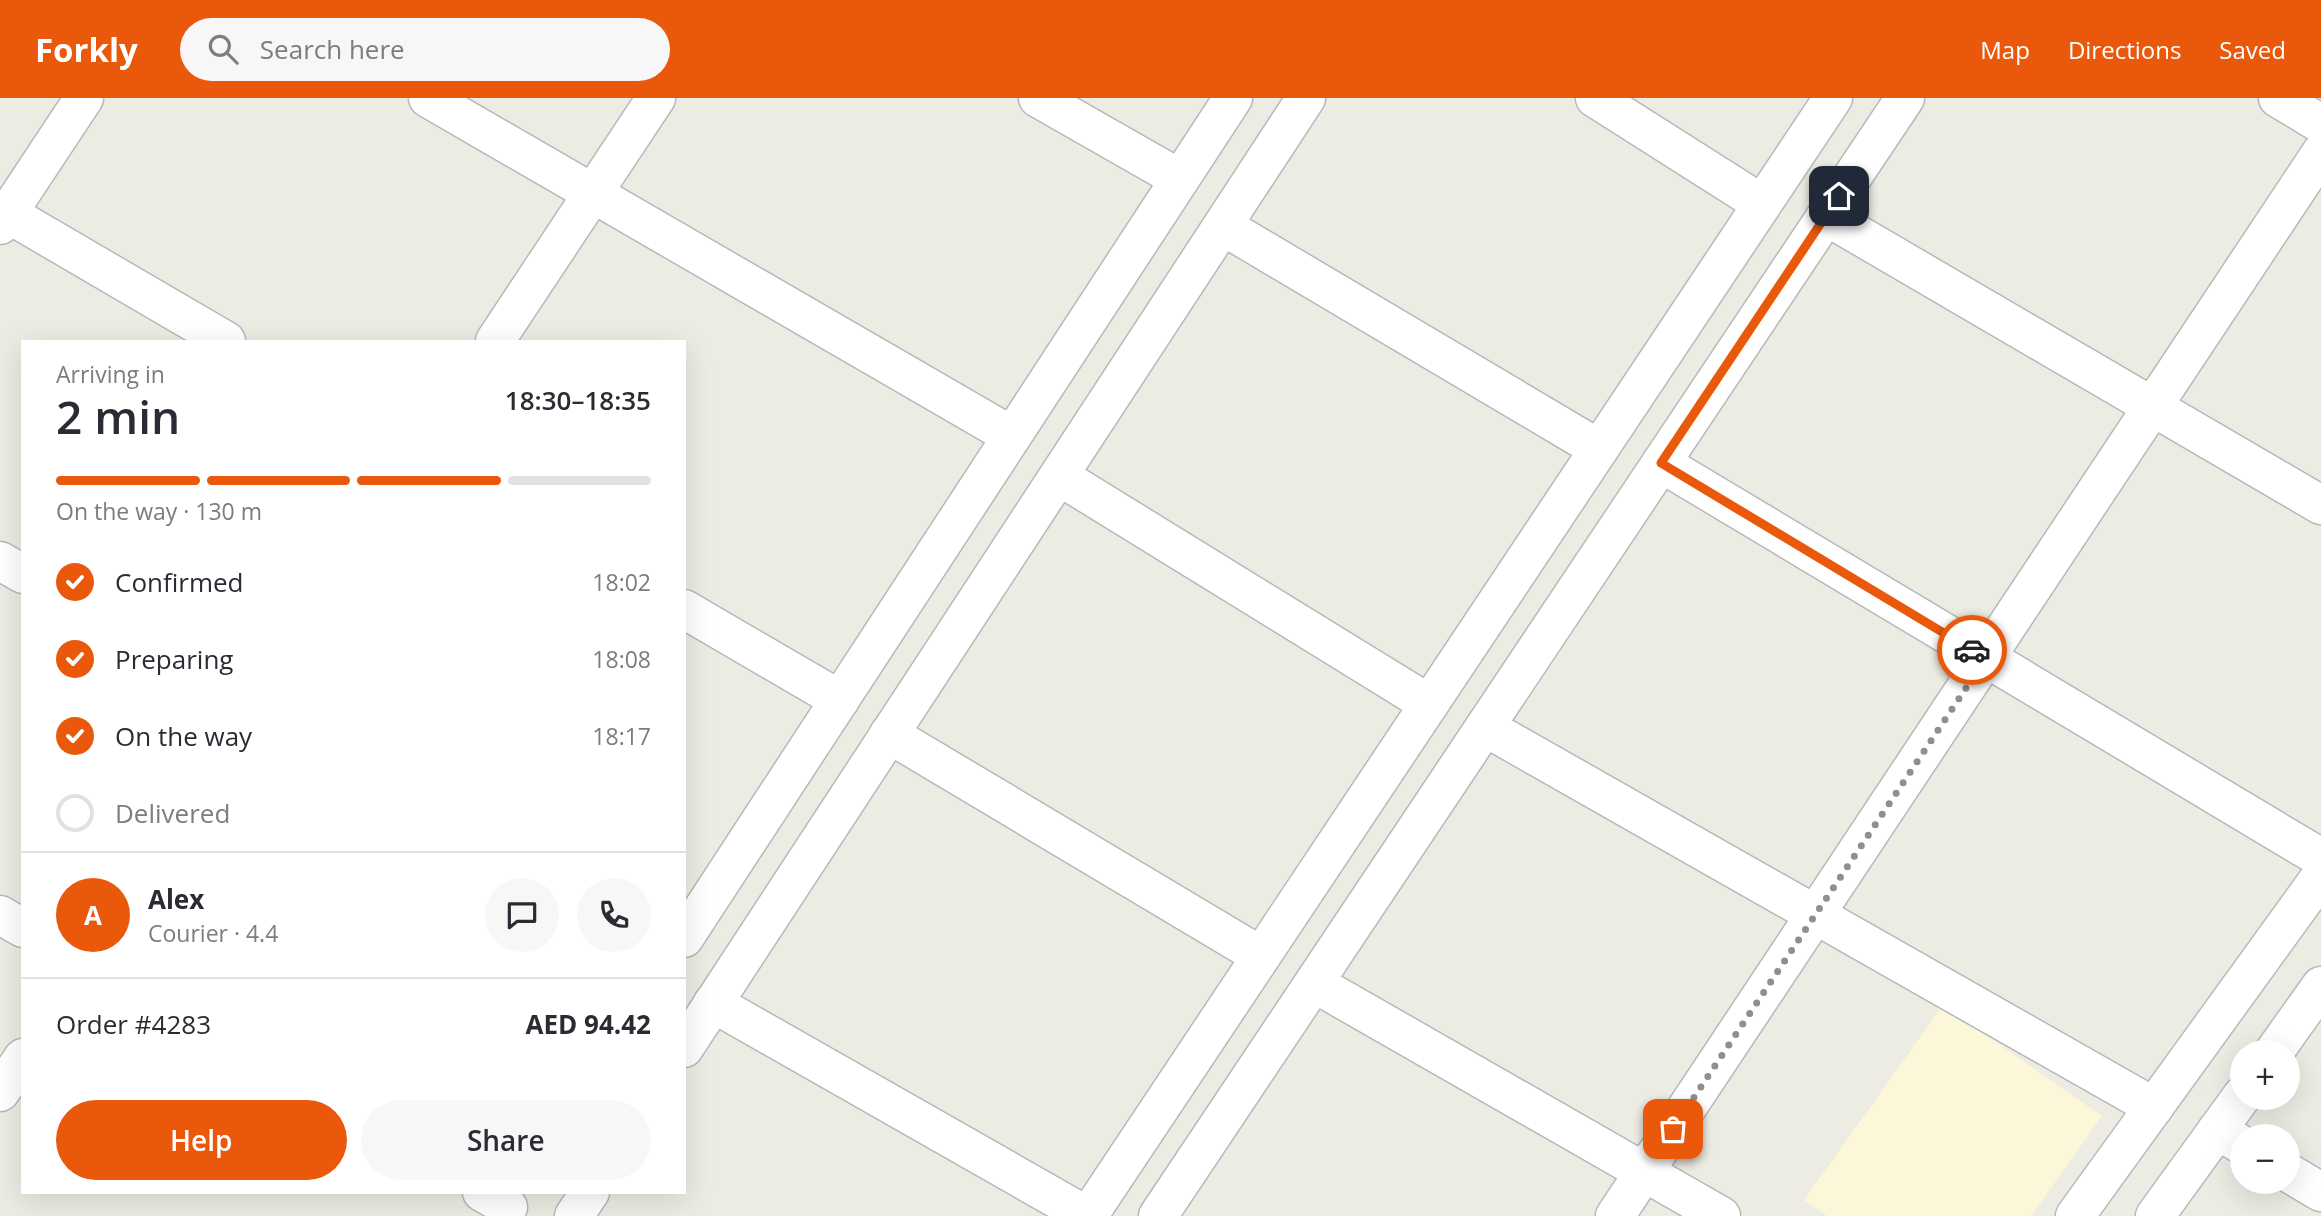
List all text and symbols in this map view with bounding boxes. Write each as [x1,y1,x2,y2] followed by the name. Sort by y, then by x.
[180,18,670,81] search box
[35,27,138,72] text: Forkly
[204,30,242,68] icon: search
[260,31,405,67] text: Search here
[1980,33,2030,66] text: Map
[2068,33,2181,66] text: Directions
[2219,33,2286,66] text: Saved
[1809,166,1869,226] pin
[1820,177,1858,215] icon: home
[56,358,165,390] text: Arriving in
[505,382,651,418] text: 18:30–18:35
[56,385,180,447] text: 2 min
[56,495,262,527] text: On the way · 130 m
[56,563,94,601] icon: check
[115,564,243,600] text: Confirmed
[592,566,651,598] text: 18:02
[1937,615,2007,685] courier
[1953,631,1991,669] icon: car
[56,640,94,678] icon: check
[115,641,233,677] text: Preparing
[592,643,651,675] text: 18:08
[56,717,94,755] icon: check
[115,718,252,754] text: On the way
[592,720,651,752] text: 18:17
[115,795,230,831] text: Delivered
[485,878,559,952] button: chat
[577,878,651,952] button: phone
[148,881,204,917] text: Alex
[84,897,102,933] text: A
[148,917,278,949] text: Courier · 4.4
[56,1006,211,1042] text: Order #4283
[526,1006,651,1042] text: AED 94.42
[2230,1040,2300,1194] map controls
[2230,1040,2300,1110] button: +
[1643,1099,1703,1159] pin
[56,1100,347,1180] button: Help
[361,1100,651,1180] button: Share
[1654,1110,1692,1148] icon: bag
[2230,1124,2300,1194] button: −

